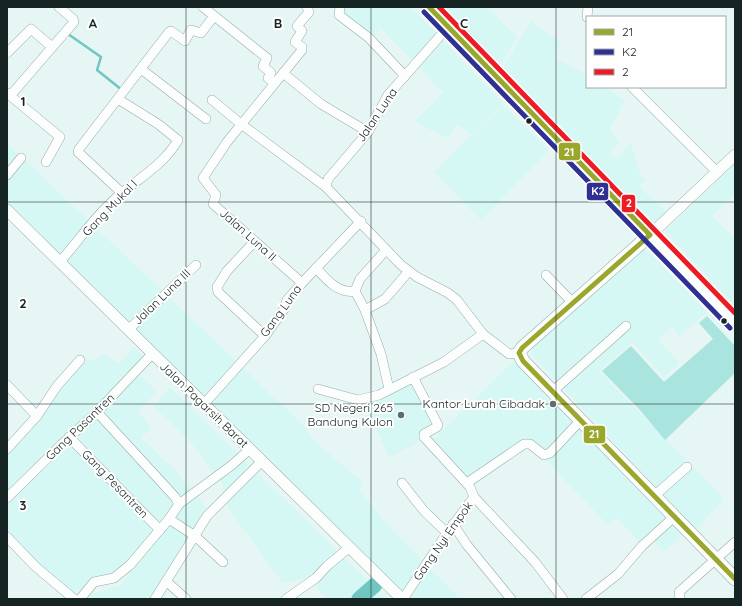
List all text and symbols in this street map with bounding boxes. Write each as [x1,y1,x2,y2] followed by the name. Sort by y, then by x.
[89,15,98,31] text: A
[274,15,282,31] text: B
[460,15,468,31] text: C
[586,16,726,88] legend
[622,24,633,39] text: 21
[622,44,637,59] text: K2
[622,64,629,79] text: 2
[353,85,400,145] street label: Jalan Luna
[20,93,26,109] text: 1
[524,116,534,126] unlabelled marker
[558,142,581,161] line badge: 21
[564,145,574,159] text: 21
[79,176,140,239] street label: Gang Mukal I
[586,182,609,201] line badge: K2
[591,184,605,198] text: K2
[621,194,636,213] line badge: 2
[626,196,632,210] text: 2
[217,205,280,264] street label: Jalan Luna II
[130,266,194,328] street label: Jalan Luna III
[257,282,305,340] street label: Gang Luna
[19,295,27,311] text: 2
[719,316,729,326] unlabelled marker
[157,359,252,451] street label: Jalan Pagarsih Barat
[42,390,117,463] street label: Gang Pasantren
[423,396,545,411] place label: Kantor Lurah Cibadak
[548,399,558,409] marker: Kantor Lurah Cibadak
[307,400,393,429] place label: SD Negeri 265 Bandung Kulon
[396,410,406,420] marker: SD Negeri 265 Bandung Kulon
[583,425,606,444] line badge: 21
[589,427,599,441] text: 21
[79,446,152,521] street label: Gang Pesantren
[20,497,27,513] text: 3
[410,498,476,583] street label: Gang Nyi Empok

